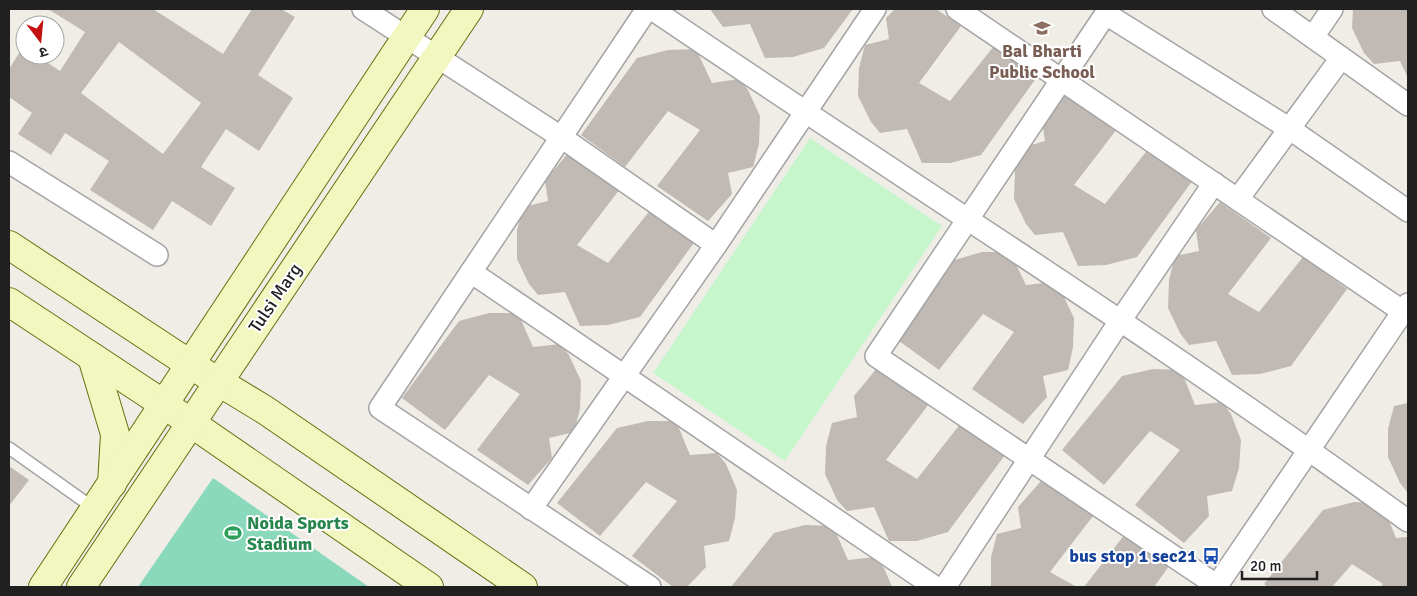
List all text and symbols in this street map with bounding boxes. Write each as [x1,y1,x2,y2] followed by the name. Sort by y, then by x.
[15,15,65,65] north arrow
[1032,18,1052,38] school or university icon: Bal Bharti Public School
[989,40,1095,83] place label: Bal Bharti Public School
[36,43,50,62] text: उ
[244,259,306,337] street label: Tulsi Marg
[247,512,349,555] place label: Noida Sports Stadium
[223,523,243,543] sports icon: Noida Sports Stadium
[1069,545,1197,567] place label: bus stop 1 sec21
[1201,546,1221,566] bus stop icon: bus stop 1 sec21
[1242,548,1317,580] scale bar
[1250,557,1281,575] text: 20 m

